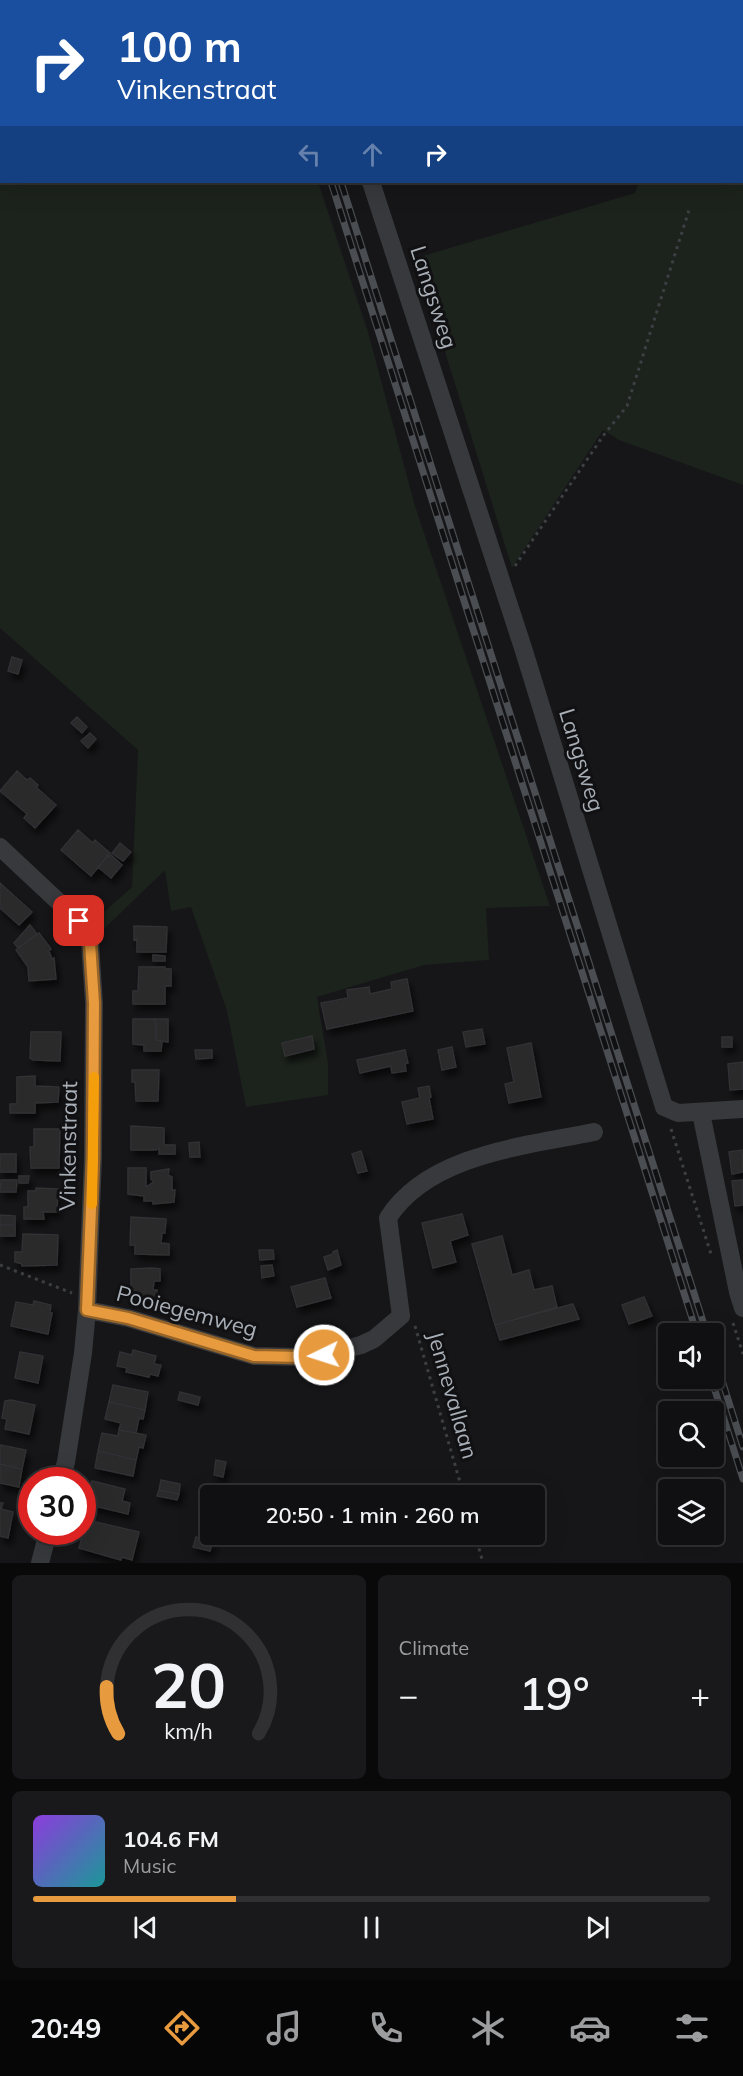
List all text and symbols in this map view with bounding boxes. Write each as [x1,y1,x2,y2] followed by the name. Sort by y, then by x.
[117,20,242,73] text: 100 m
[18,24,96,102] icon: right
[117,72,276,106] text: Vinkenstraat
[293,138,326,171] icon: left
[356,138,389,171] icon: ahead
[419,138,452,171] icon: right
[404,242,464,352] street label: Langsweg
[553,705,611,815] street label: Langsweg
[53,895,104,946] pin
[62,904,95,937] icon: arrive
[53,1081,83,1211] street label: Vinkenstraat
[113,1279,261,1343] street label: Pooiegemweg
[292,1323,356,1387] position arrow
[658,1323,724,1545] map controls
[658,1323,724,1389] button: sound
[421,1328,485,1462] street label: Jennevallaan
[658,1401,724,1467] button: search
[18,1467,96,1545] speed limit sign: 30
[658,1479,724,1545] button: layers
[265,1501,480,1529] text: 20:50 · 1 min · 260 m
[399,1635,469,1660] text: Climate
[151,1645,226,1724] text: 20
[519,1665,590,1721] text: 19°
[399,1674,418,1715] text: −
[690,1674,710,1715] text: +
[164,1717,213,1744] text: km/h
[123,1825,219,1853] text: 104.6 FM
[123,1853,176,1878] text: Music
[129,1911,162,1944] icon: previous
[355,1911,388,1944] icon: pause
[581,1911,614,1944] icon: next
[161,2007,203,2049] icon: directions
[263,2007,305,2049] icon: music
[365,2007,407,2049] icon: phone
[467,2007,509,2049] icon: climate
[569,2007,611,2049] icon: car
[671,2007,713,2049] icon: filters
[30,2011,101,2045] text: 20:49

